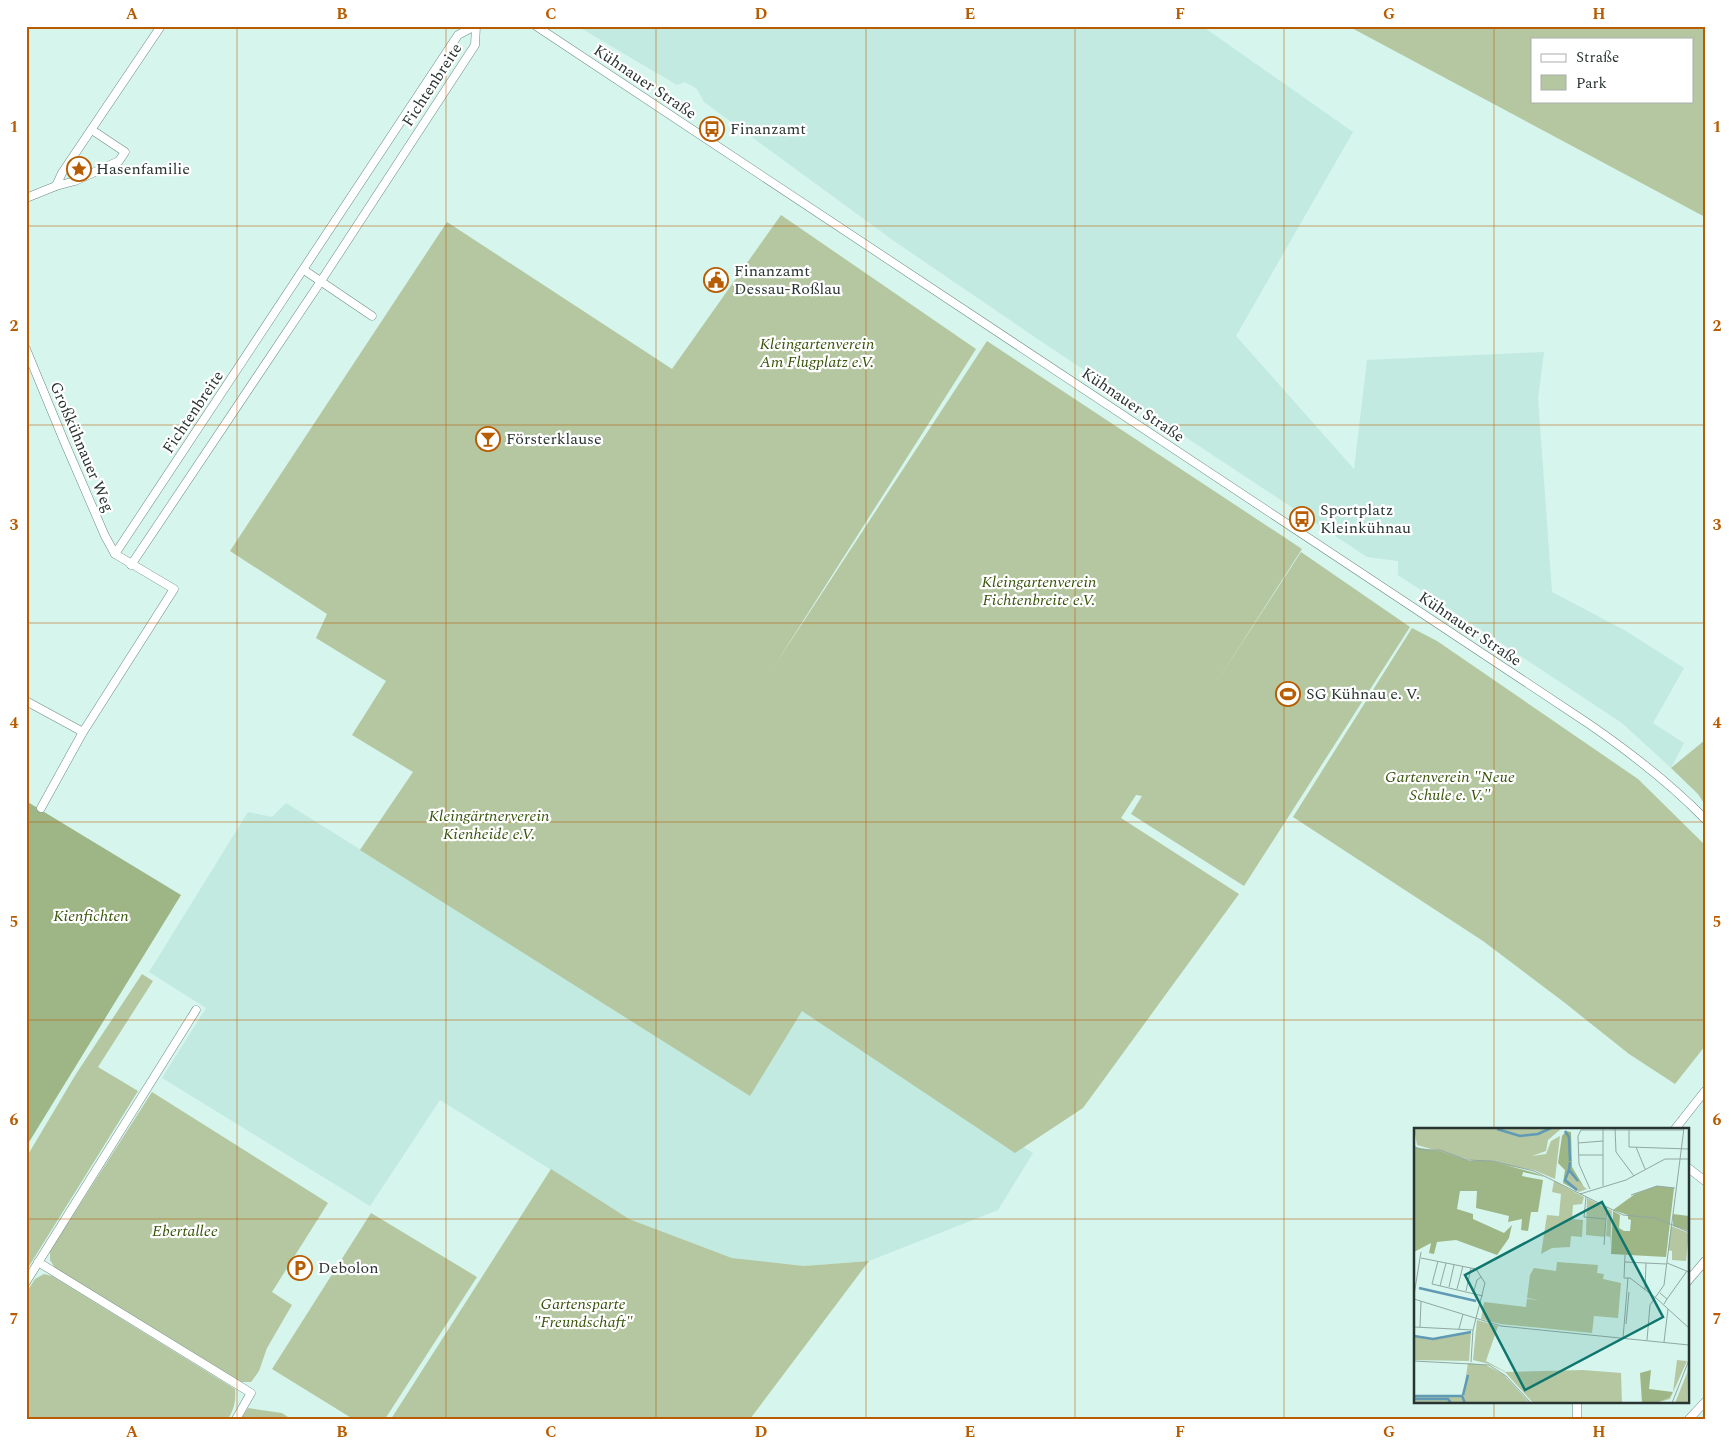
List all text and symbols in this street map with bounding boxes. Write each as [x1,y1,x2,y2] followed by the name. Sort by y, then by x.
[126,2,139,26] text: A
[336,2,348,26] text: B
[545,2,557,26] text: C
[755,2,768,26] text: D
[965,2,975,26] text: E
[1175,2,1185,26] text: F
[1383,2,1395,26] text: G
[1592,2,1606,26] text: H
[396,38,468,132] street label: Fichtenbreite
[1531,38,1694,102] legend
[589,39,701,125] street label: Kühnauer Straße
[1576,46,1619,69] text: Straße
[1576,72,1607,95] text: Park
[10,115,18,139] text: 1
[1713,115,1721,139] text: 1
[699,116,725,142] bus stop icon: Finanzamt
[730,117,806,141] place label: Finanzamt
[66,156,92,182] place icon: Hasenfamilie
[96,157,190,181] place label: Hasenfamilie
[734,259,841,301] place label: Finanzamt Dessau-Roßlau
[703,267,729,293] public building icon: Finanzamt Dessau-Roßlau
[10,314,19,338] text: 2
[1713,314,1722,338] text: 2
[759,332,875,374] park label: Kleingartenverein Am Flugplatz e.V.
[1077,362,1189,448] street label: Kühnauer Straße
[156,366,230,458] street label: Fichtenbreite
[44,378,120,516] street label: Großkühnauer Weg
[475,426,501,452] bar icon: Försterklause
[506,427,602,451] place label: Försterklause
[1320,498,1411,540] place label: Sportplatz Kleinkühnau
[1289,506,1315,532] bus stop icon: Sportplatz Kleinkühnau
[10,513,19,537] text: 3
[1713,513,1722,537] text: 3
[982,570,1097,612] park label: Kleingartenverein Fichtenbreite e.V.
[1414,586,1526,672] street label: Kühnauer Straße
[1275,681,1301,707] sports icon: SG Kühnau e. V.
[1306,682,1420,706] place label: SG Kühnau e. V.
[10,711,19,735] text: 4
[1713,711,1722,735] text: 4
[1385,765,1515,807] park label: Gartenverein "Neue Schule e. V."
[429,804,550,846] park label: Kleingärtnerverein Kienheide e.V.
[53,904,129,928] park label: Kienfichten
[10,910,18,934] text: 5
[1713,910,1721,934] text: 5
[10,1108,19,1132] text: 6
[1713,1108,1722,1132] text: 6
[1414,1128,1688,1402] inset map
[152,1219,218,1243] park label: Ebertallee
[287,1255,313,1281] parking icon: Debolon
[318,1256,378,1280] place label: Debolon
[533,1292,634,1334] park label: Gartensparte "Freundschaft"
[10,1307,19,1331] text: 7
[1713,1307,1722,1331] text: 7
[126,1420,139,1444] text: A
[336,1420,348,1444] text: B
[545,1420,557,1444] text: C
[755,1420,768,1444] text: D
[965,1420,975,1444] text: E
[1175,1420,1185,1444] text: F
[1383,1420,1395,1444] text: G
[1592,1420,1606,1444] text: H

